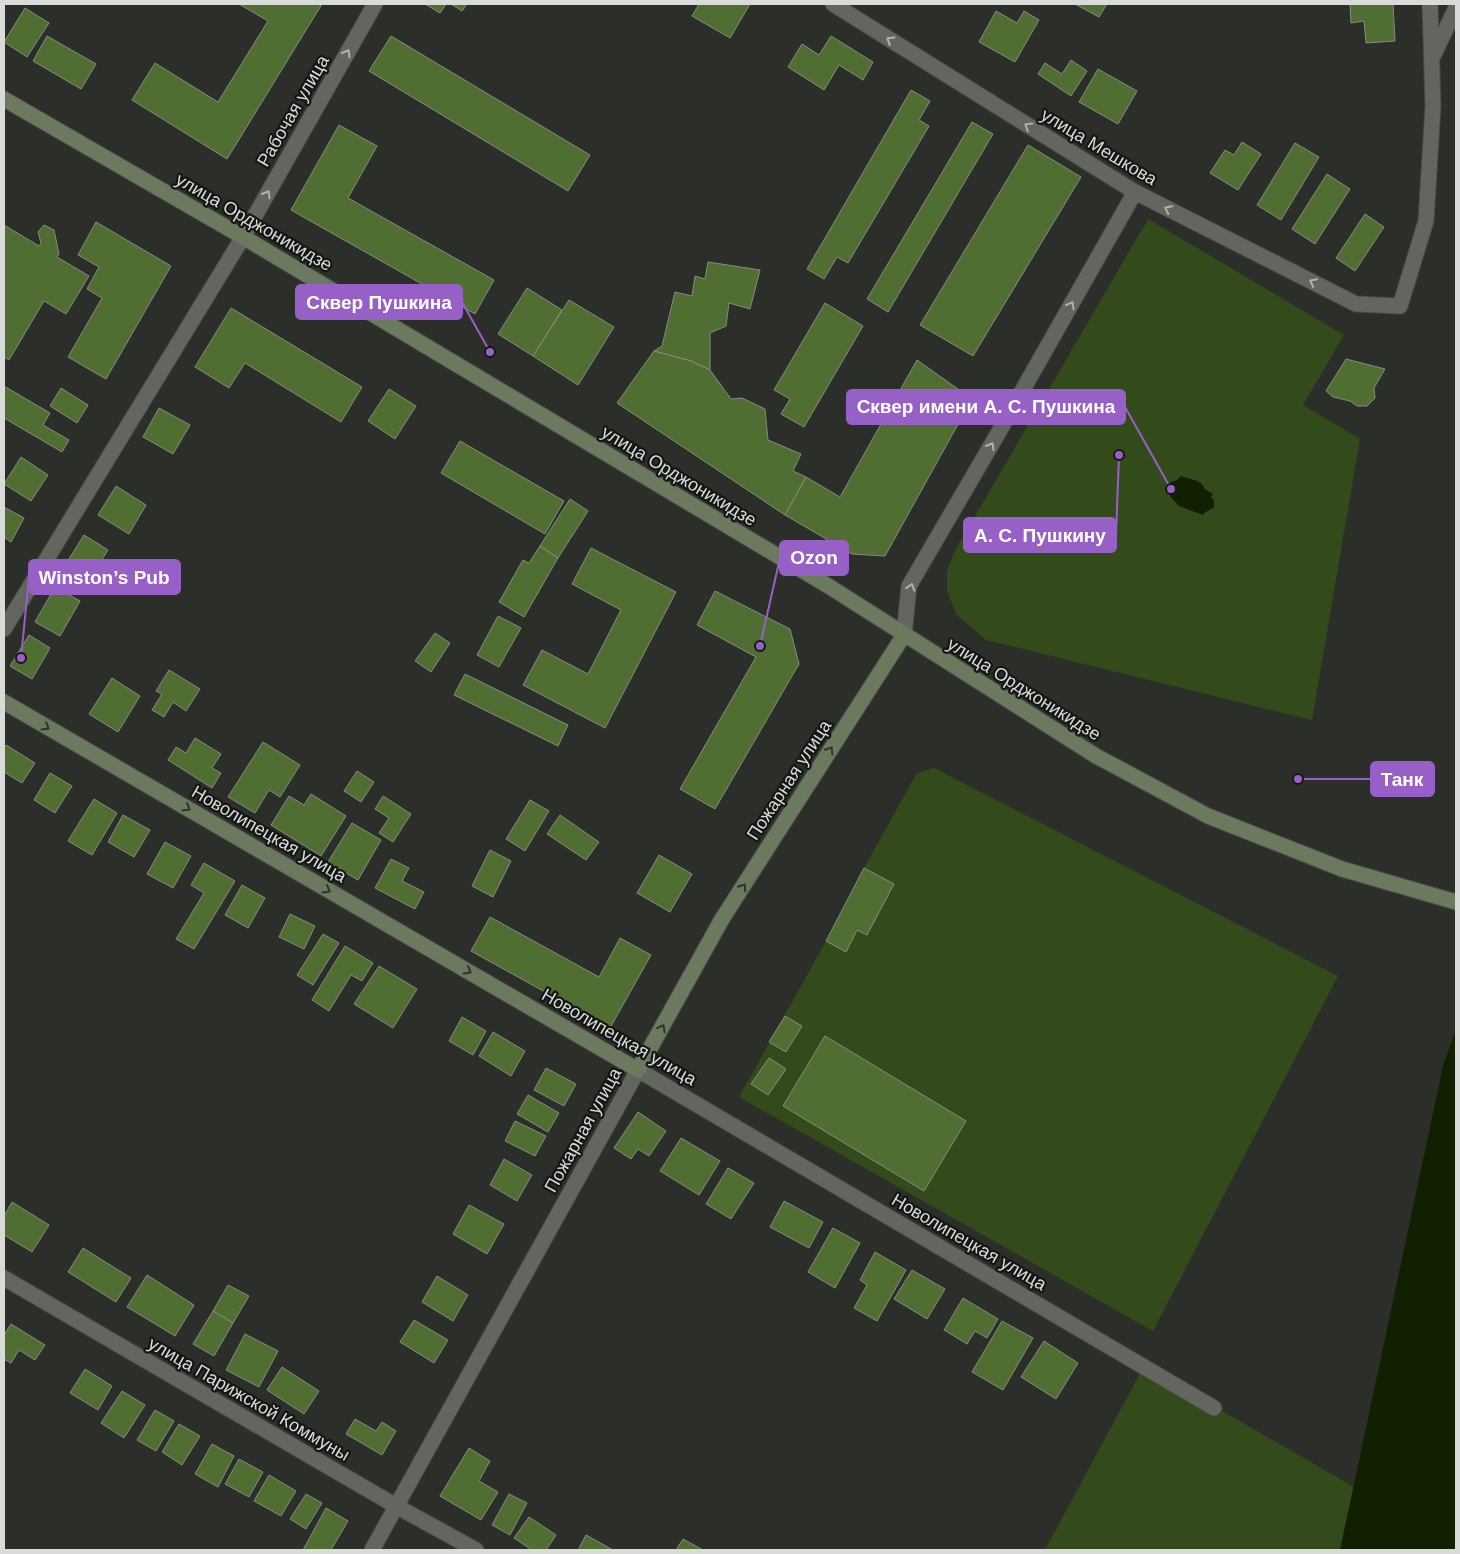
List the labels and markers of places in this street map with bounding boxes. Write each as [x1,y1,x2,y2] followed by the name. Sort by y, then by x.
[296,285,462,319] callout: Сквер Пушкина
[847,390,1125,424] callout: Сквер имени А. С. Пушкина
[964,518,1116,552] callout: А. С. Пушкину
[780,541,848,575] callout: Ozon
[29,560,180,594] callout: Winston’s Pub
[1371,762,1434,796] callout: Танк

